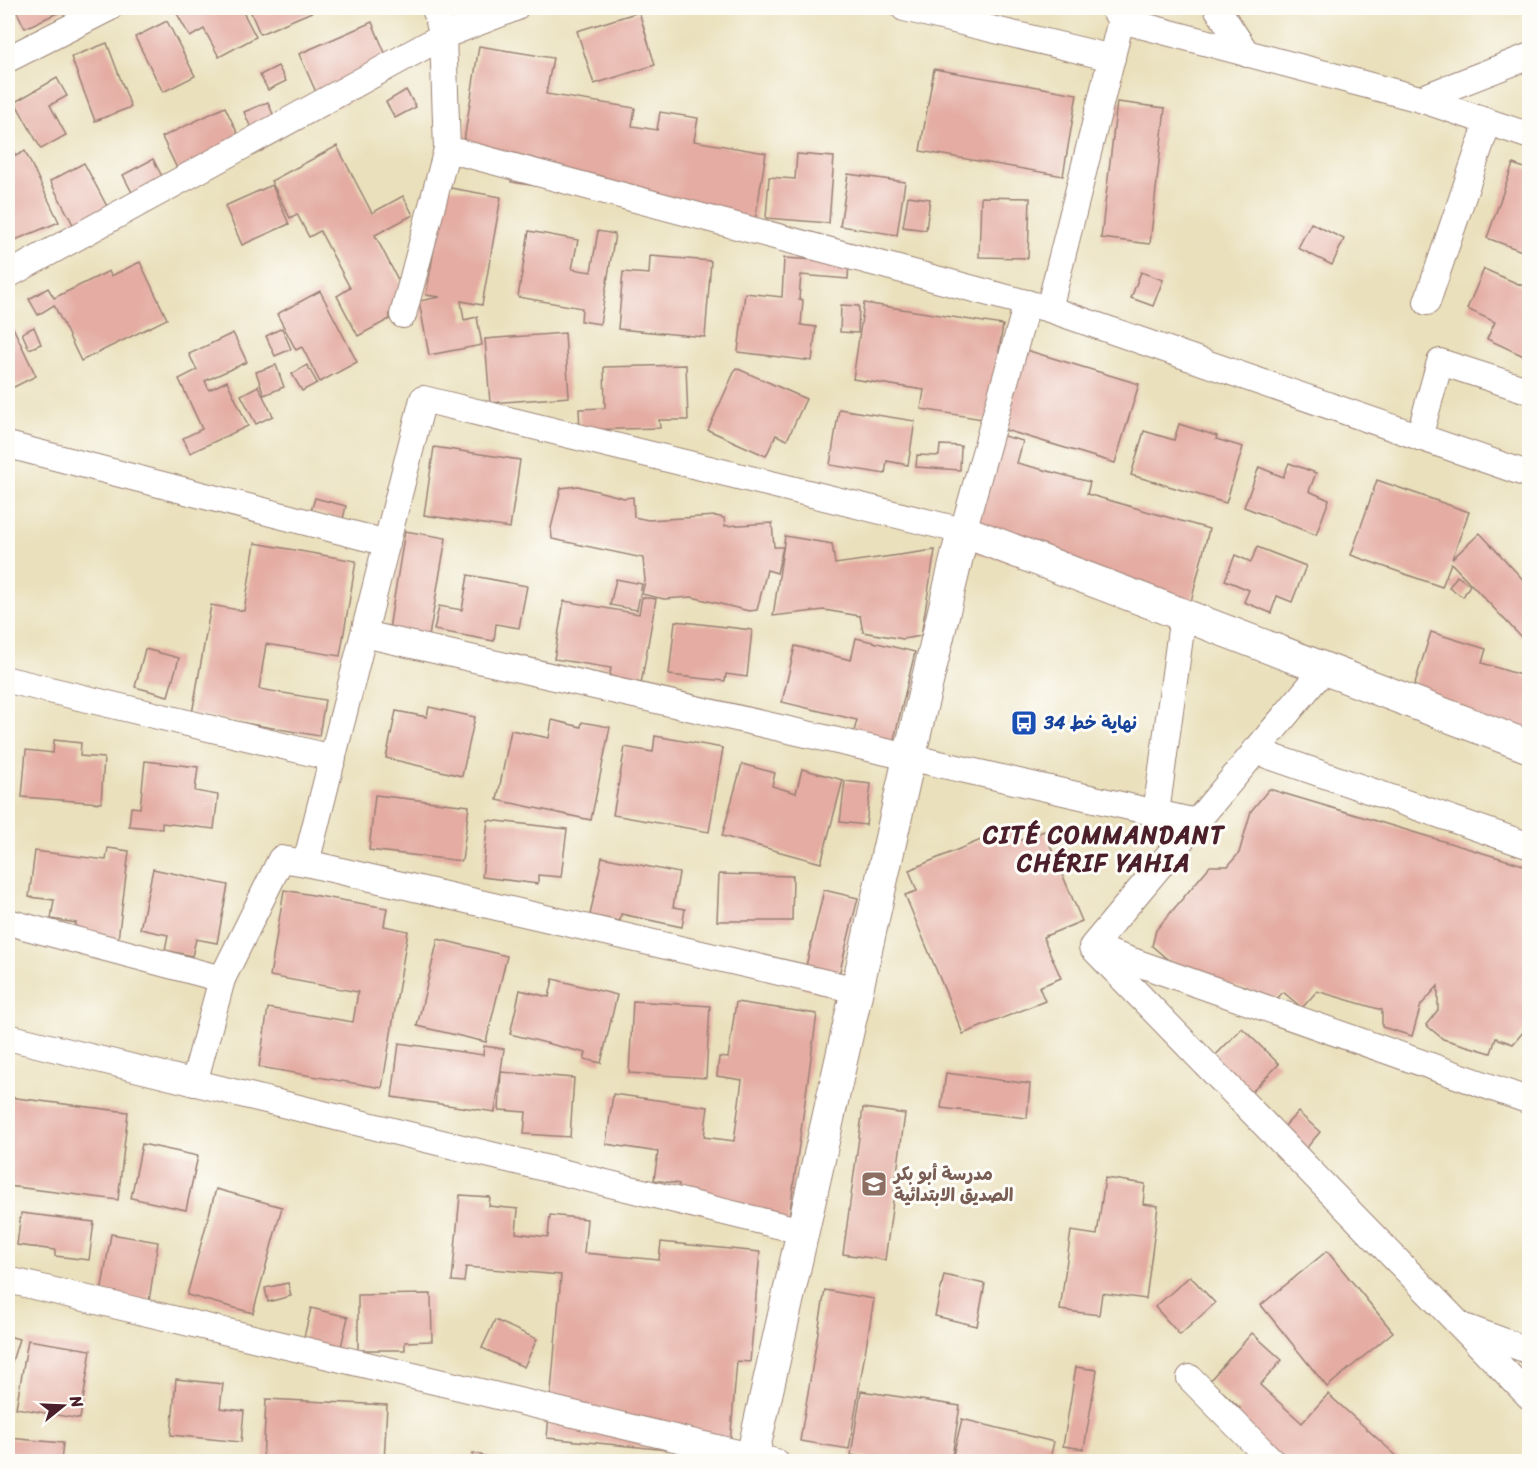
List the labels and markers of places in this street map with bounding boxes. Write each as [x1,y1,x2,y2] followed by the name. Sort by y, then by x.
[1043,707,1137,739] place label: نهاية خط 34
[1009,708,1039,738] bus stop icon: نهاية خط 34
[892,1158,1013,1211] place label: مدرسة أبو بكر الصديق الابتدائية
[859,1169,889,1199] school or university icon: مدرسة أبو بكر الصديق الابتدائية

